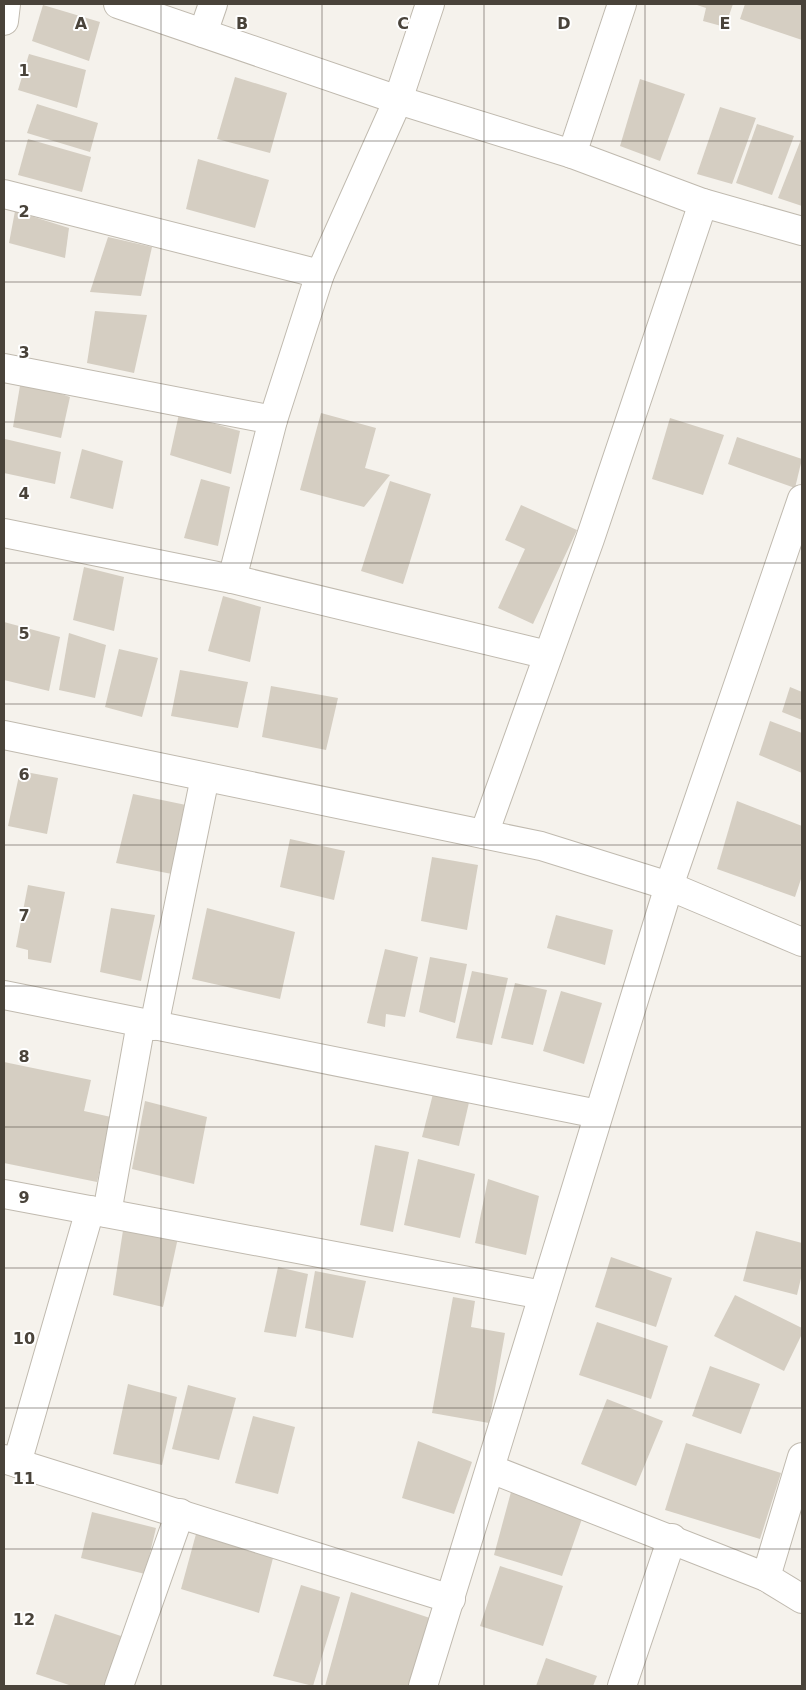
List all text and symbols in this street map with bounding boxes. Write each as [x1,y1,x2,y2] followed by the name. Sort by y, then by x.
[75,14,88,33] text: A
[236,14,248,33] text: B
[397,14,409,33] text: C
[557,14,571,33] text: D
[720,14,730,33] text: E
[18,61,30,80] text: 1
[18,202,30,221] text: 2
[18,343,30,362] text: 3
[18,484,30,503] text: 4
[18,624,30,643] text: 5
[18,765,30,784] text: 6
[18,906,30,925] text: 7
[18,1047,30,1066] text: 8
[18,1188,30,1207] text: 9
[13,1329,35,1348] text: 10
[13,1469,35,1488] text: 11
[13,1610,35,1629] text: 12

